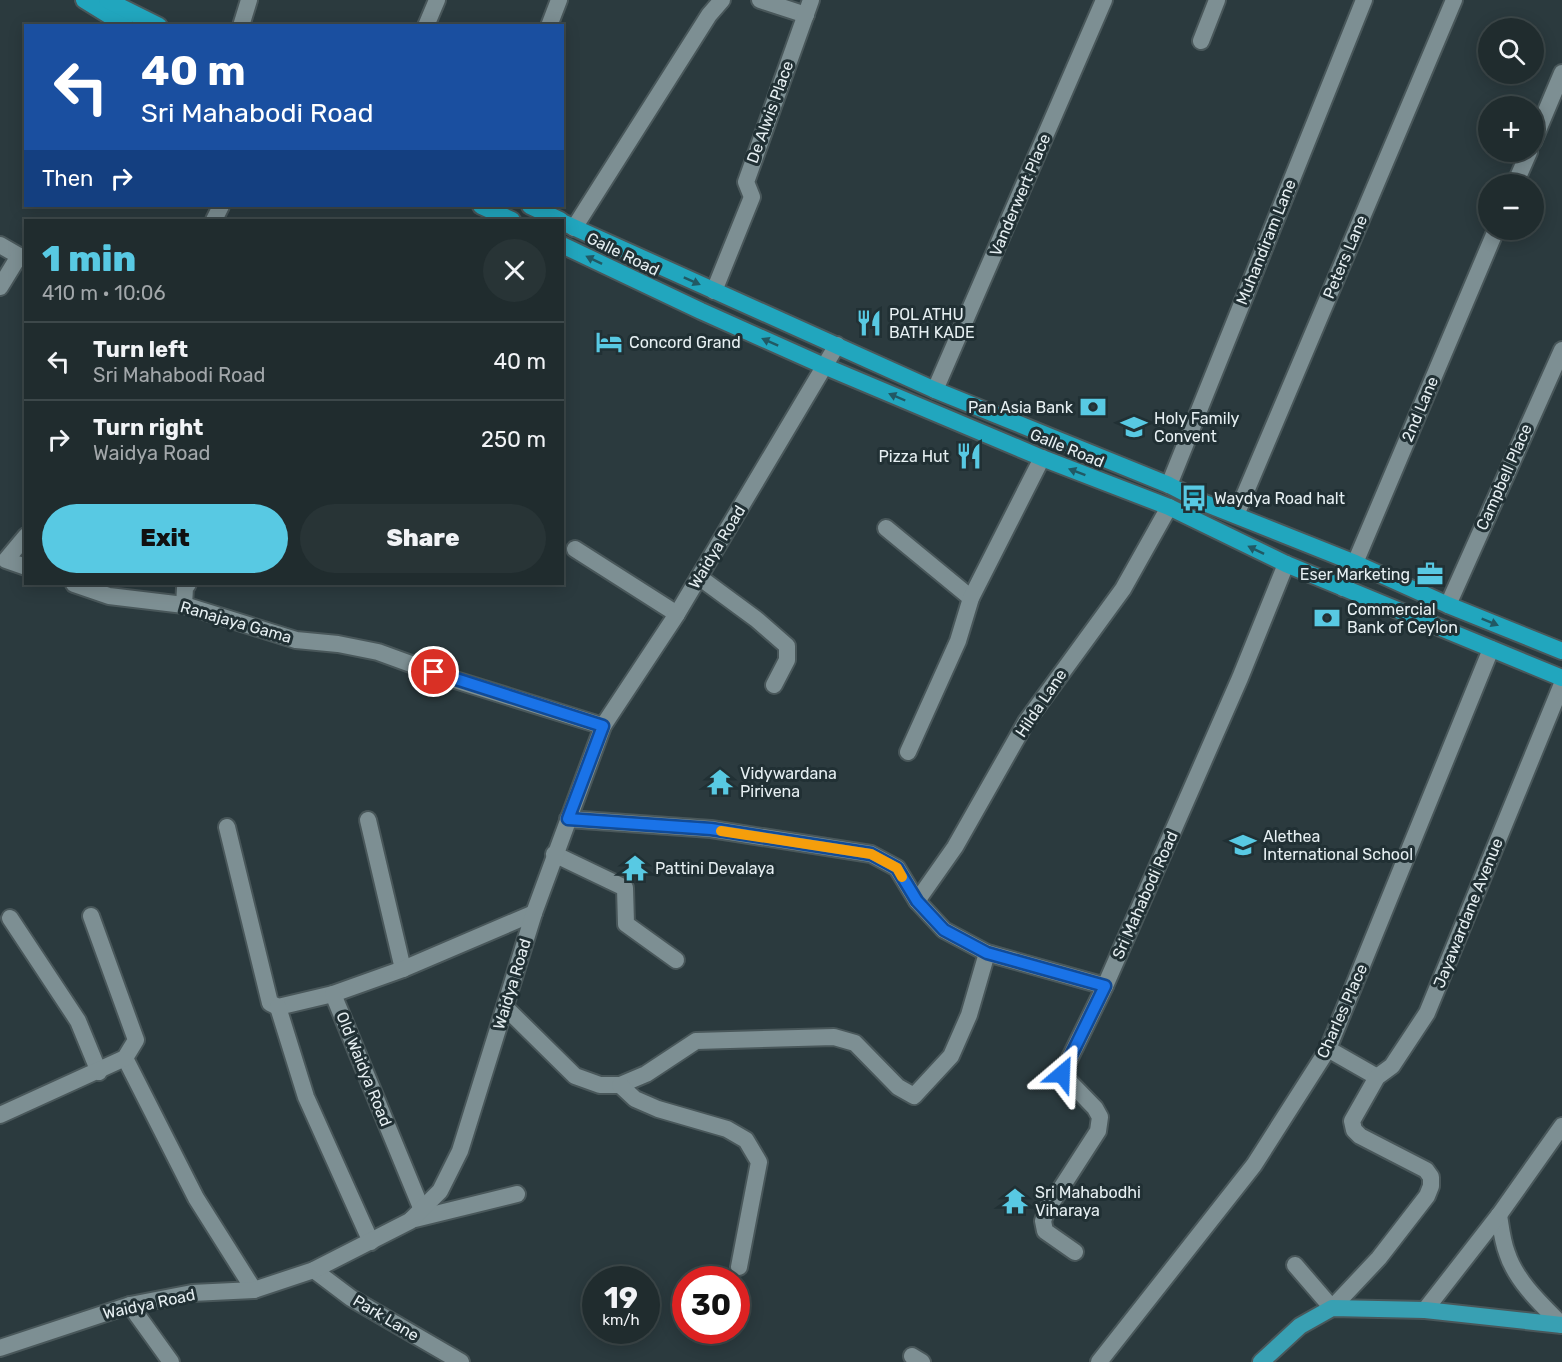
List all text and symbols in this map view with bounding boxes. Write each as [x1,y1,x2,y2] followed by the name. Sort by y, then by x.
[1478,18,1544,240] map controls
[1478,18,1544,84] button: search
[141,46,246,96] text: 40 m
[42,48,120,126] icon: left
[743,58,797,166] street label: De Alwis Place
[1478,96,1544,162] button: +
[141,97,374,129] text: Sri Mahabodi Road
[986,131,1054,259] street label: Vanderwert Place
[105,162,138,195] icon: right
[42,165,93,192] text: Then
[1478,174,1544,240] button: −
[1232,177,1300,307] street label: Muhandiram Lane
[1319,212,1371,302] street label: Peters Lane
[584,228,662,280] street label: Galle Road
[42,237,136,280] text: 1 min
[483,239,546,302] button: close
[585,255,602,265] one-way arrow
[684,276,701,285] one-way arrow
[42,281,166,305] text: 410 m · 10:06
[889,305,975,342] place label: POL ATHU BATH KADE
[854,308,884,338] restaurant icon: POL ATHU BATH KADE
[594,327,624,357] hotel icon: Concord Grand
[629,333,741,352] place label: Concord Grand
[93,336,188,363] text: Turn left
[762,338,779,347] one-way arrow
[42,345,75,378] icon: left
[493,348,546,375] text: 40 m
[93,363,265,387] text: Sri Mahabodi Road
[1398,373,1442,444] street label: 2nd Lane
[888,392,906,402] one-way arrow
[1078,392,1108,422] bank icon: Pan Asia Bank
[968,398,1074,417] place label: Pan Asia Bank
[1154,409,1240,446] place label: Holy Family Convent
[1119,412,1149,442] school or university icon: Holy Family Convent
[93,414,203,441] text: Turn right
[1472,421,1536,533] street label: Campbell Place
[42,423,75,456] icon: right
[1027,425,1107,471] street label: Galle Road
[481,426,546,453] text: 250 m
[93,441,210,465] text: Waidya Road
[954,441,984,471] restaurant icon: Pizza Hut
[879,447,949,466] place label: Pizza Hut
[1068,467,1086,477] one-way arrow
[1179,483,1209,513] bus stop icon: Waydya Road halt
[1214,489,1345,508] place label: Waydya Road halt
[685,502,749,592] street label: Waidya Road
[42,504,288,573] button: Exit
[300,504,546,573] button: Share
[1248,545,1265,554] one-way arrow
[1415,559,1445,589] office icon: Eser Marketing
[1300,565,1410,584] place label: Eser Marketing
[178,597,294,647] street label: Ranajaya Gama
[1347,600,1458,637] place label: Commercial Bank of Ceylon
[1312,603,1342,633] bank icon: Commercial Bank of Ceylon
[1481,618,1499,627] one-way arrow
[408,646,459,697] pin
[417,655,450,688] icon: arrive
[1011,665,1071,741] street label: Hilda Lane
[740,764,837,801] place label: Vidywardana Pirivena
[705,767,735,797] temple icon: Vidywardana Pirivena
[1263,827,1413,864] place label: Alethea International School
[1108,828,1182,962] street label: Sri Mahabodi Road
[1228,830,1258,860] school or university icon: Alethea International School
[1429,835,1507,991] street label: Jayawardane Avenue
[620,853,650,883] temple icon: Pattini Devalaya
[655,859,775,878] place label: Pattini Devalaya
[489,936,535,1032] street label: Waidya Road
[1313,961,1371,1061] street label: Charles Place
[332,1009,396,1129] street label: Old Waidya Road
[1030,1042,1094,1106] position arrow
[1035,1183,1141,1220] place label: Sri Mahabodhi Viharaya
[1000,1186,1030,1216] temple icon: Sri Mahabodhi Viharaya
[672,1266,750,1344] speed limit sign: 30
[604,1280,638,1316] text: 19
[101,1285,197,1323] street label: Waidya Road
[350,1291,422,1345] street label: Park Lane
[602,1311,640,1329] text: km/h

